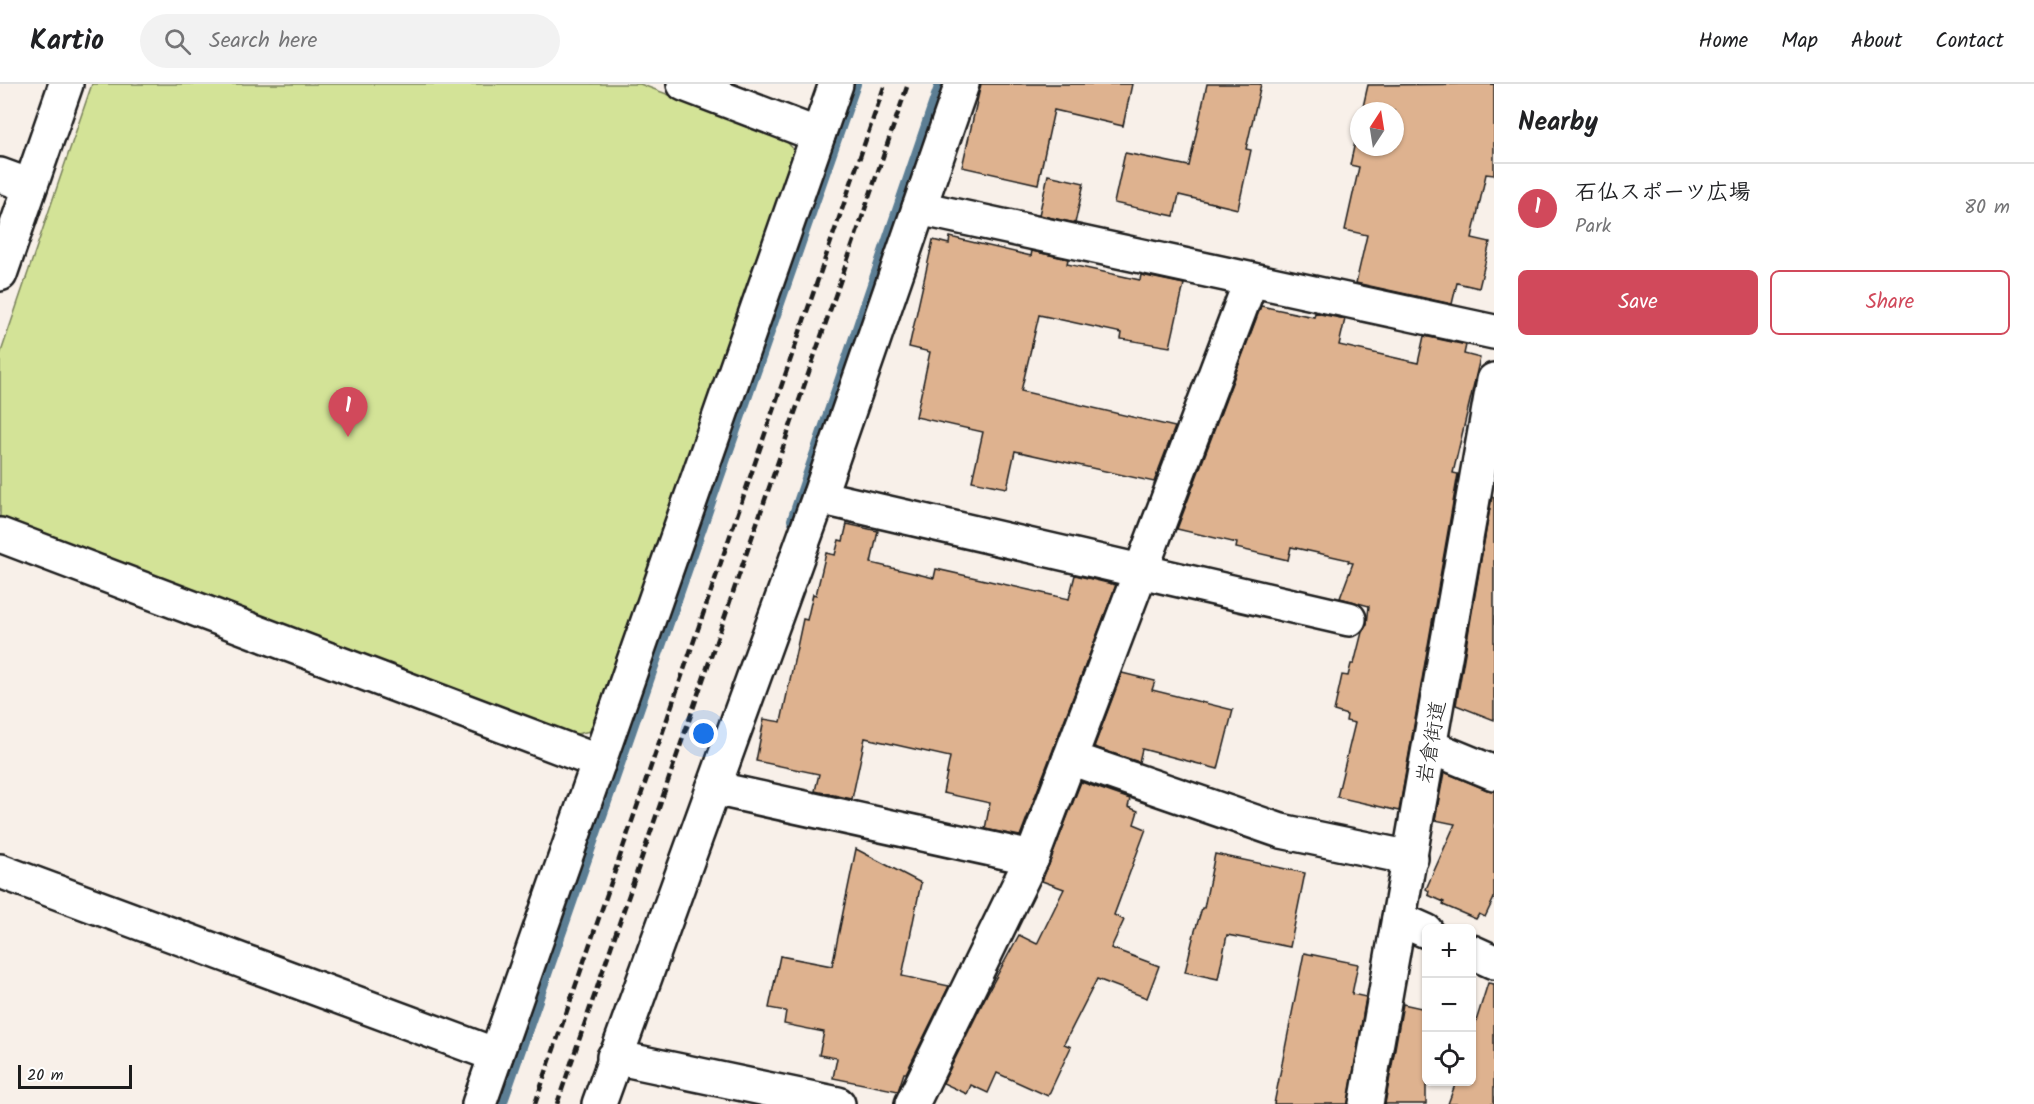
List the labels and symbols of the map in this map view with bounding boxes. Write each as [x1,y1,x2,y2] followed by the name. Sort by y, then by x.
[1350,102,1404,156] north arrow
[328,388,368,437] pin: 1
[1409,698,1456,786] street label: 岩倉街道
[689,719,718,748] your location
[18,1062,132,1090] scale bar

